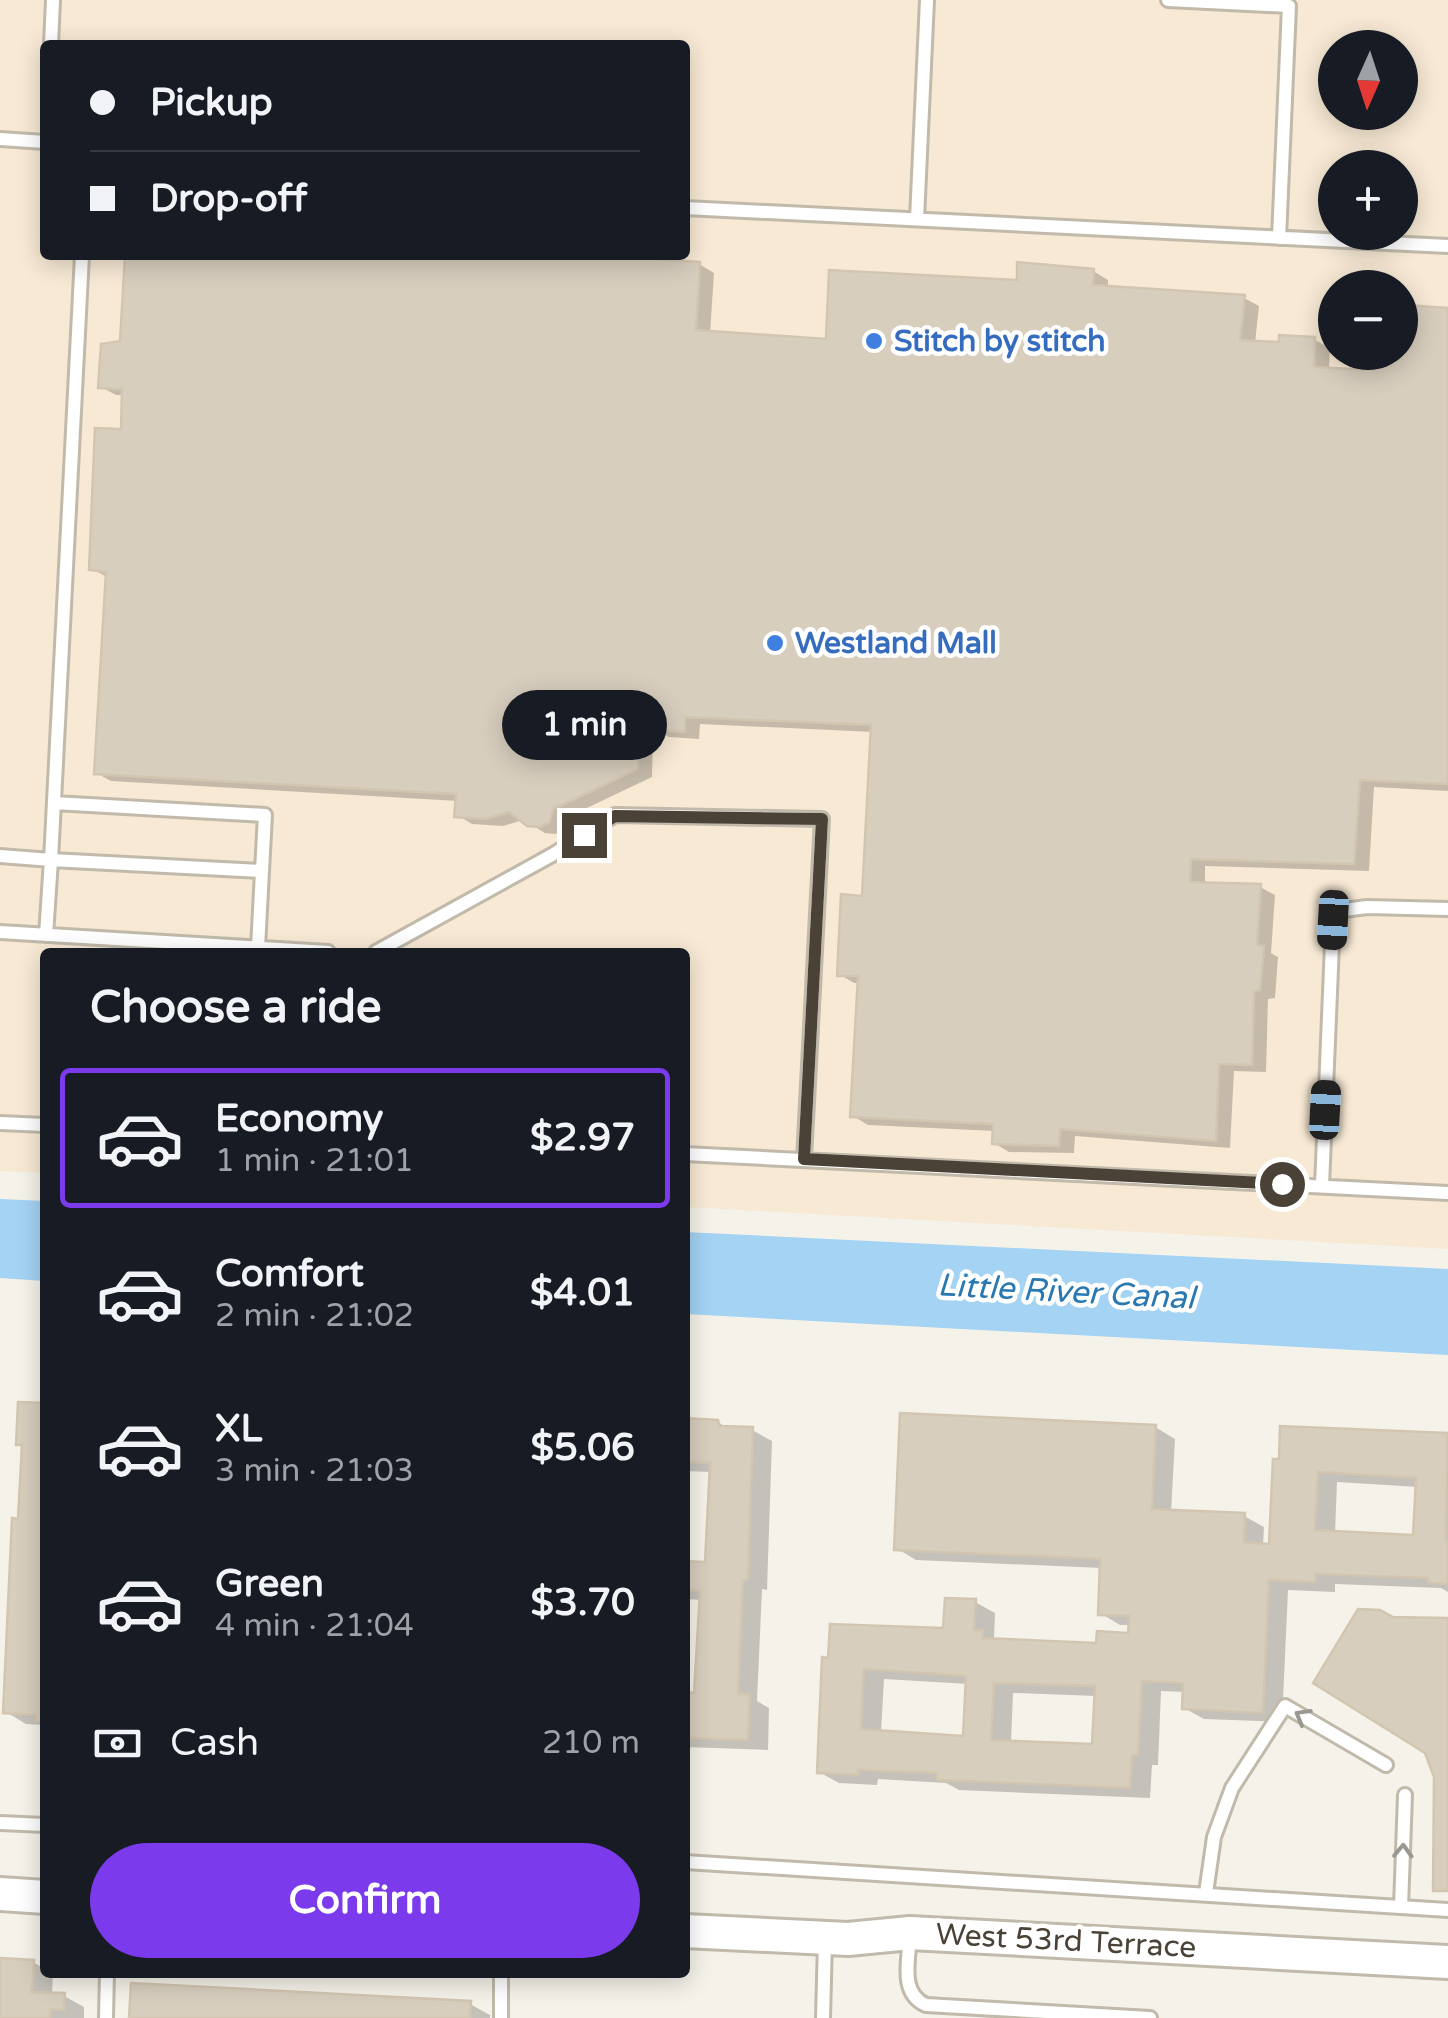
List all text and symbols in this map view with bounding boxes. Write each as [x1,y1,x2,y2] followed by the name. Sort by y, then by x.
[1318,30,1418,130] north arrow
[1318,30,1418,370] map controls
[150,80,273,126] text: Pickup
[1318,150,1418,250] button: +
[150,176,307,222] text: Drop-off
[1318,270,1418,370] button: −
[894,323,1105,360] place label: Stitch by stitch
[863,330,885,352] marker: Stitch by stitch
[795,625,997,662] place label: Westland Mall
[764,632,786,654] marker: Westland Mall
[502,690,666,760] callout: 1 min
[542,706,627,744] text: 1 min
[562,813,607,858] route end
[1316,889,1350,951] car
[90,981,381,1035] text: Choose a ride
[1308,1079,1342,1141] car
[95,1093,185,1183] icon: car
[215,1096,383,1142] text: Economy
[530,1115,635,1161] text: $2.97
[215,1142,414,1180] text: 1 min · 21:01
[1260,1162,1305,1207] route start
[95,1248,185,1338] icon: car
[215,1251,364,1297] text: Comfort
[937,1266,1199,1318] water label: Little River Canal
[530,1270,635,1316] text: $4.01
[215,1297,414,1335] text: 2 min · 21:02
[95,1403,185,1493] icon: car
[215,1406,262,1452] text: XL
[530,1425,635,1471] text: $5.06
[215,1452,414,1490] text: 3 min · 21:03
[95,1558,185,1648] icon: car
[215,1561,324,1607] text: Green
[530,1580,635,1626] text: $3.70
[215,1607,414,1645] text: 4 min · 21:04
[1295,1709,1313,1728] one-way arrow
[90,1716,145,1771] icon: cash
[170,1720,259,1766] text: Cash
[542,1724,640,1762] text: 210 m
[1393,1842,1414,1858] one-way arrow
[90,1843,640,1958] button: Confirm
[935,1916,1197,1966] street label: West 53rd Terrace

